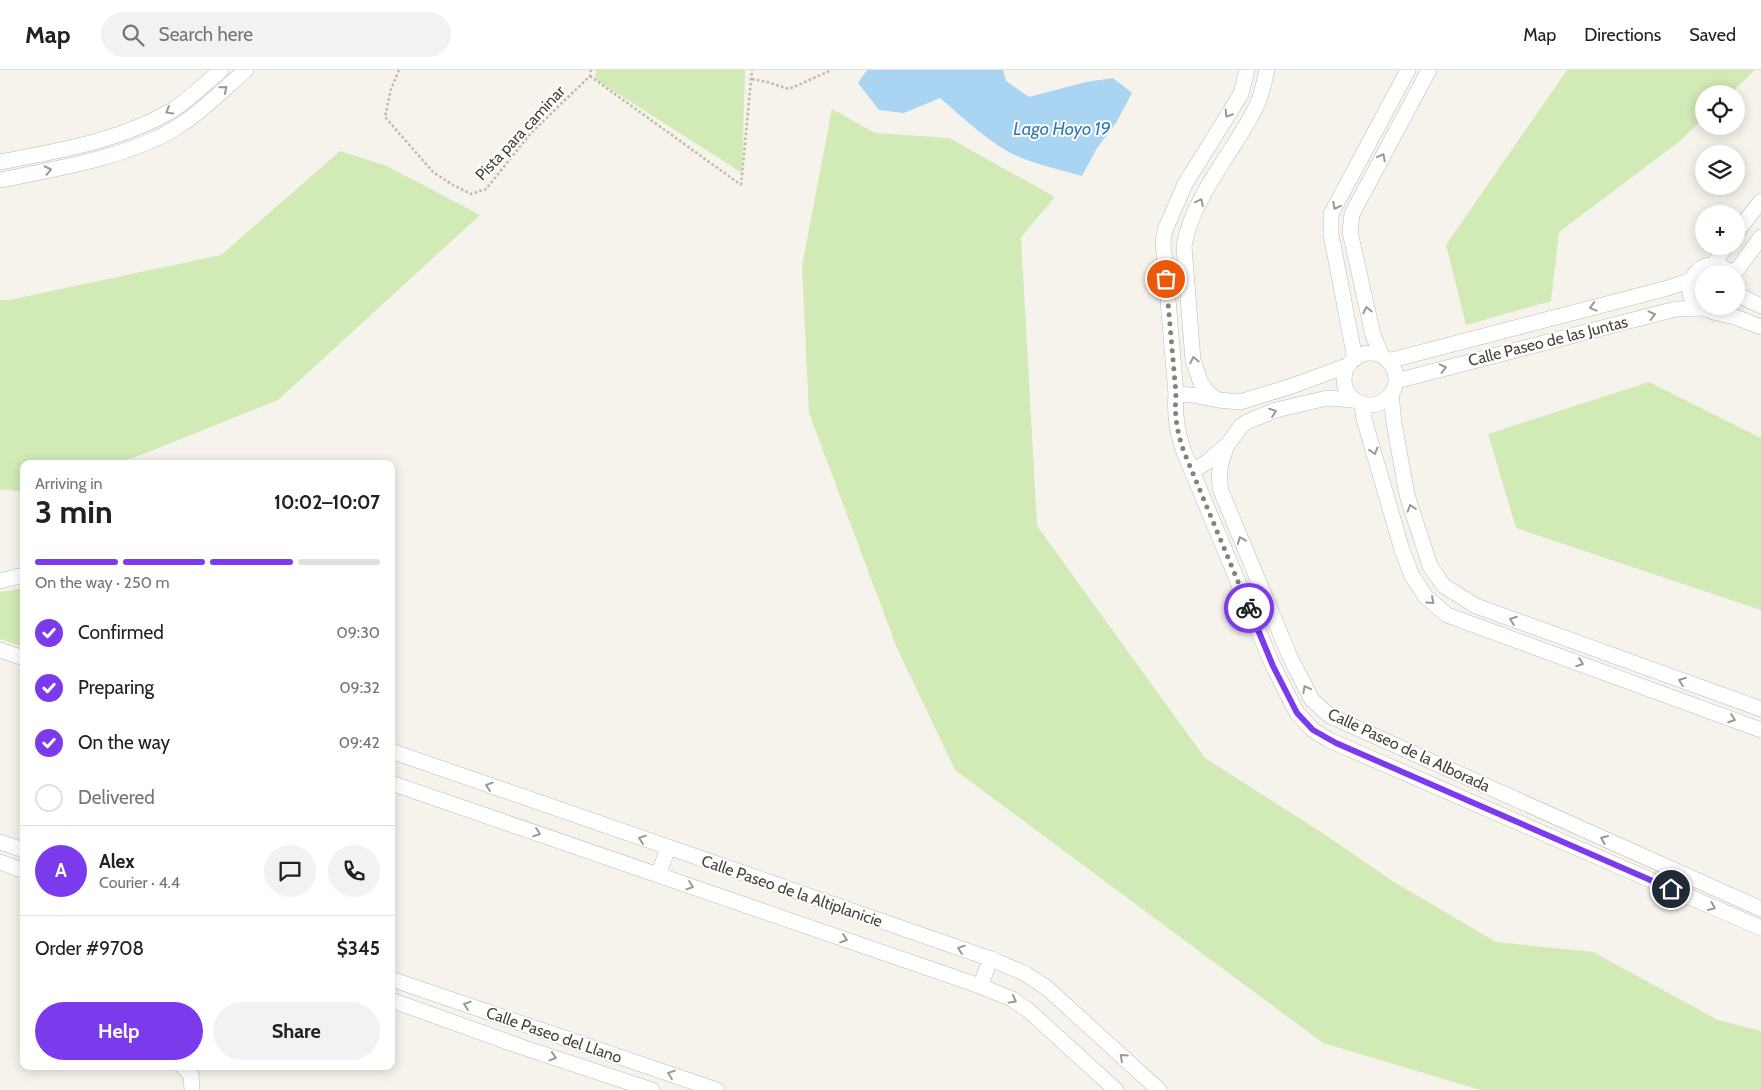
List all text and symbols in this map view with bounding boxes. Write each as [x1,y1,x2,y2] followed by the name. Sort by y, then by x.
[101,12,451,57] search box
[25,20,71,49] text: Map
[119,21,147,49] icon: search
[159,23,253,46] text: Search here
[1523,24,1556,46] text: Map
[1584,24,1661,46] text: Directions
[1689,24,1736,46] text: Saved
[471,81,569,184] street label: Pista para caminar
[1695,85,1745,315] map controls
[1695,85,1745,135] button: locate
[219,86,228,95] one-way arrow
[165,104,174,114] one-way arrow
[1225,109,1234,118] one-way arrow
[1013,118,1111,140] water label: Lago Hoyo 19
[1695,145,1745,195] button: layers
[1376,153,1386,162] one-way arrow
[43,165,52,176] one-way arrow
[1194,198,1204,207] one-way arrow
[1332,200,1342,209] one-way arrow
[1695,205,1745,255] button: +
[1145,258,1187,300] pin
[1152,265,1180,293] icon: bag
[1695,265,1745,315] button: −
[1589,301,1598,312] one-way arrow
[1362,306,1373,315] one-way arrow
[1647,310,1656,321] one-way arrow
[1466,312,1630,370] street label: Calle Paseo de las Juntas
[1189,356,1199,365] one-way arrow
[1439,363,1448,374] one-way arrow
[1268,408,1276,418] one-way arrow
[1368,446,1378,455] one-way arrow
[35,474,102,493] text: Arriving in
[274,491,380,514] text: 10:02–10:07
[35,492,113,531] text: 3 min
[1407,504,1417,513] one-way arrow
[1237,536,1248,545] one-way arrow
[35,573,169,592] text: On the way · 250 m
[1224,583,1274,633] courier
[1235,594,1263,622] icon: bike
[1425,595,1434,604] one-way arrow
[1509,616,1518,626] one-way arrow
[35,619,63,647] icon: check
[78,621,164,644] text: Confirmed
[337,623,380,642] text: 09:30
[1575,657,1584,667] one-way arrow
[35,674,63,702] icon: check
[78,676,154,699] text: Preparing
[1678,677,1687,687] one-way arrow
[339,678,380,697] text: 09:32
[1302,685,1312,694] one-way arrow
[1325,704,1493,796] street label: Calle Paseo de la Alborada
[1728,713,1736,723] one-way arrow
[35,729,63,757] icon: check
[78,731,170,754] text: On the way
[339,733,380,752] text: 09:42
[485,782,493,792] one-way arrow
[78,786,155,809] text: Delivered
[532,827,540,837] one-way arrow
[638,835,647,845] one-way arrow
[1600,835,1609,846] one-way arrow
[264,845,316,897] button: chat
[328,845,380,897] button: phone
[99,850,135,873] text: Alex
[699,851,885,931] street label: Calle Paseo de la Altiplanicie
[55,859,67,882] text: A
[1650,868,1692,910] pin
[99,873,180,892] text: Courier · 4.4
[1657,875,1685,903] icon: home
[685,880,694,890] one-way arrow
[1707,900,1716,911] one-way arrow
[839,933,847,943] one-way arrow
[35,937,144,960] text: Order #9708
[337,937,380,960] text: $345
[957,945,966,955] one-way arrow
[1007,994,1016,1004] one-way arrow
[463,1001,472,1011] one-way arrow
[35,1002,203,1060] button: Help
[213,1002,380,1060] button: Share
[484,1003,625,1067] street label: Calle Paseo del Llano
[548,1051,557,1061] one-way arrow
[1119,1054,1128,1063] one-way arrow
[667,1070,675,1080] one-way arrow

